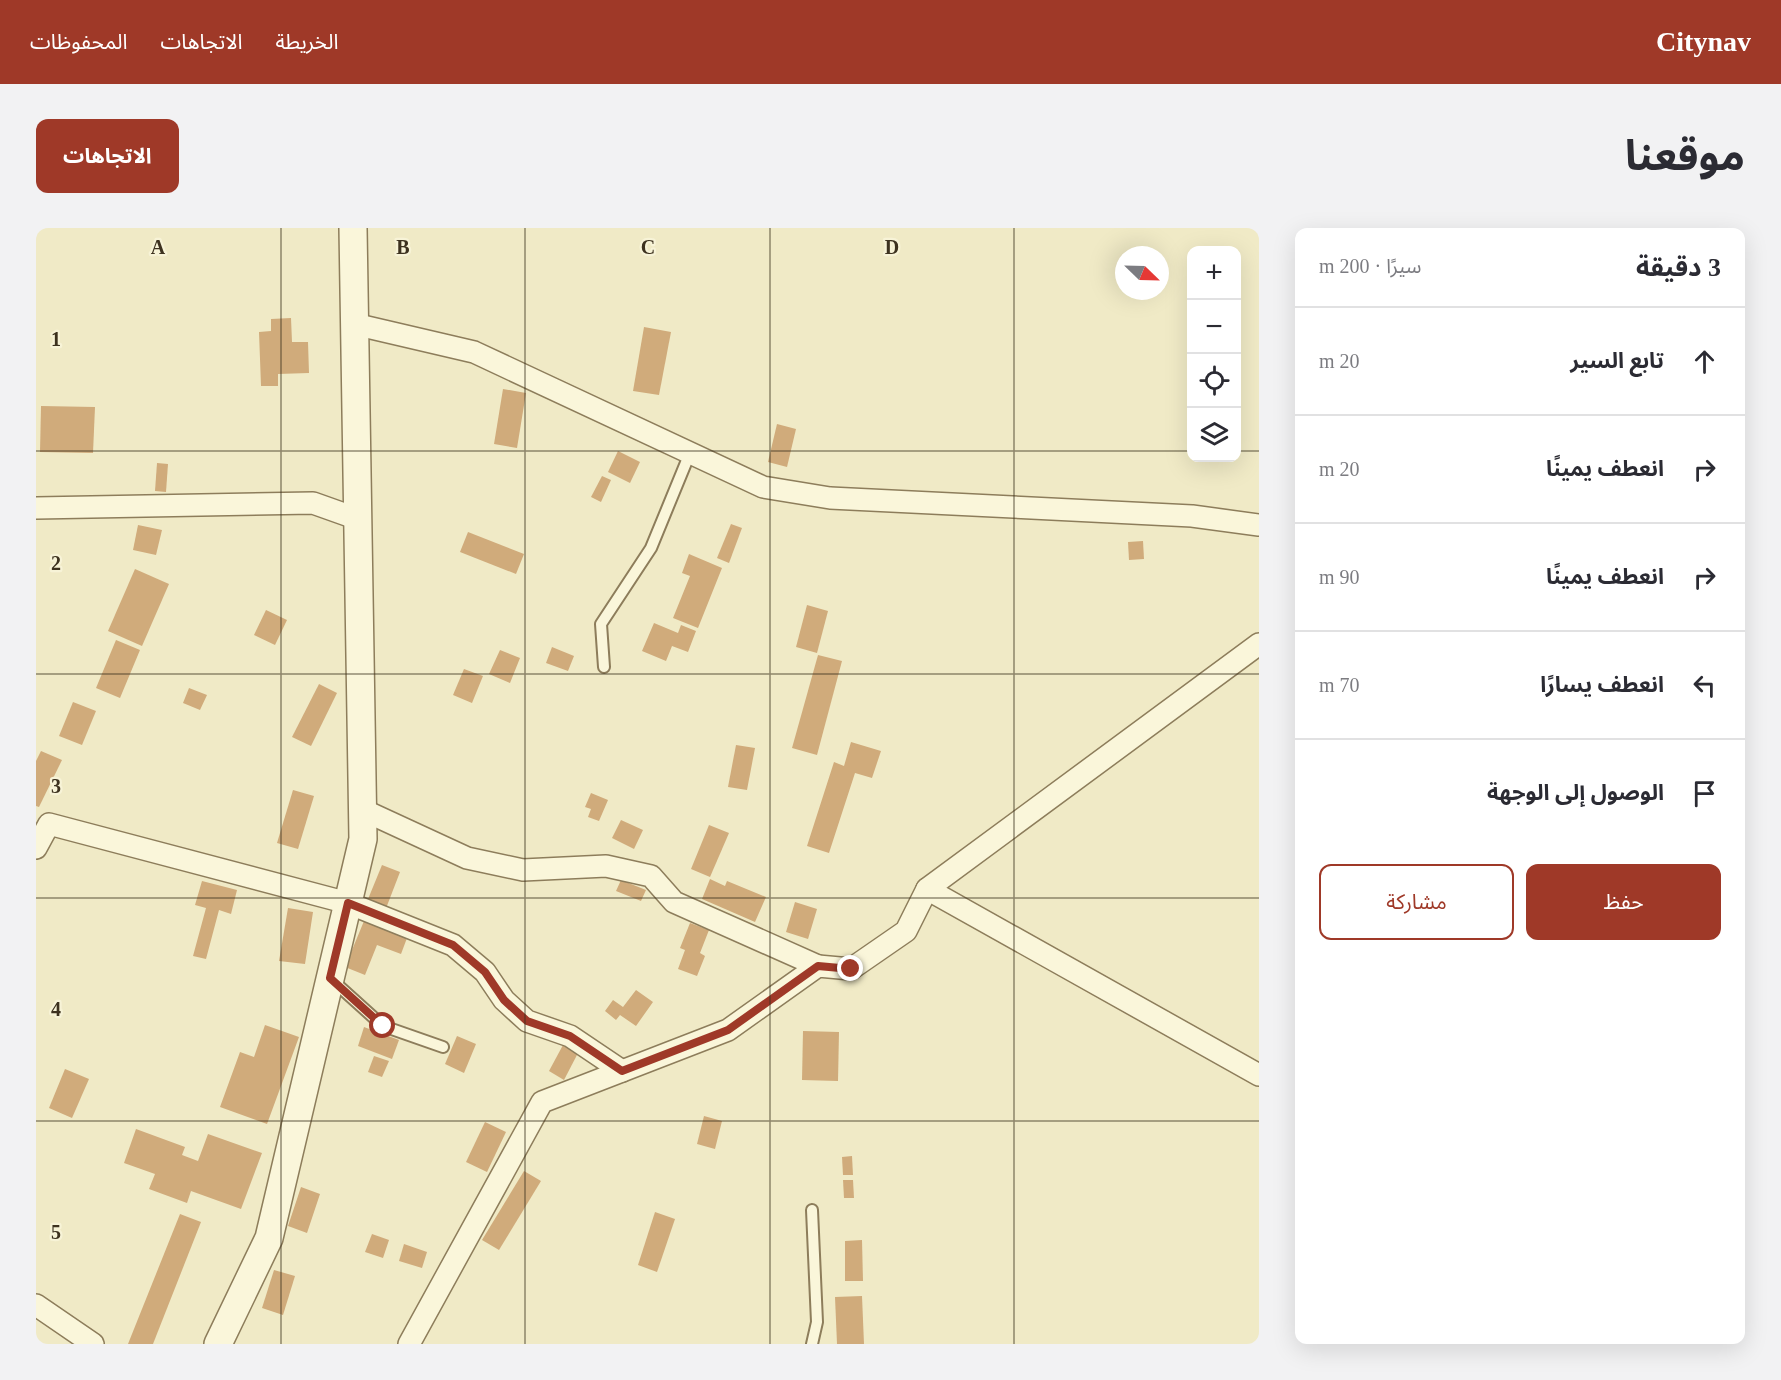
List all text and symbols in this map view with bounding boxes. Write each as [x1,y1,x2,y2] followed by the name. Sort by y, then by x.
[1656,26,1751,57] text: Citynav
[30,30,127,54] text: المحفوظات
[160,30,242,54] text: الاتجاهات
[275,30,338,54] text: الخريطة
[36,119,179,193] button: الاتجاهات
[1625,133,1745,179] text: موقعنا
[151,236,166,258] text: A
[396,236,410,258] text: B
[641,236,655,258] text: C
[885,236,899,258] text: D
[1115,246,1169,300] north arrow
[1187,246,1241,462] map controls
[1187,246,1241,300] button: +
[1636,253,1721,282] text: 3 دقيقة
[1319,255,1422,277] text: سيرًا · 200 m
[1187,300,1241,354] button: −
[51,328,61,350] text: 1
[1688,345,1721,378] icon: ahead
[1570,348,1664,373] text: تابع السير
[1319,350,1360,372] text: 20 m
[1187,354,1241,408] button: locate
[1187,408,1241,462] button: layers
[1688,453,1721,486] icon: right
[1546,456,1664,481] text: انعطف يمينًا
[1319,458,1360,480] text: 20 m
[51,552,61,574] text: 2
[1688,561,1721,594] icon: right
[1546,564,1664,589] text: انعطف يمينًا
[1319,566,1360,588] text: 90 m
[1688,669,1721,702] icon: left
[1540,672,1664,697] text: انعطف يسارًا
[1319,674,1360,696] text: 70 m
[51,775,61,797] text: 3
[1688,777,1721,810] icon: arrive
[1487,780,1664,805] text: الوصول إلى الوجهة
[1319,864,1514,940] button: مشاركة
[1526,864,1721,940] button: حفظ
[837,955,863,981] route end
[51,998,61,1020] text: 4
[369,1012,395,1038] route start
[51,1221,61,1243] text: 5

